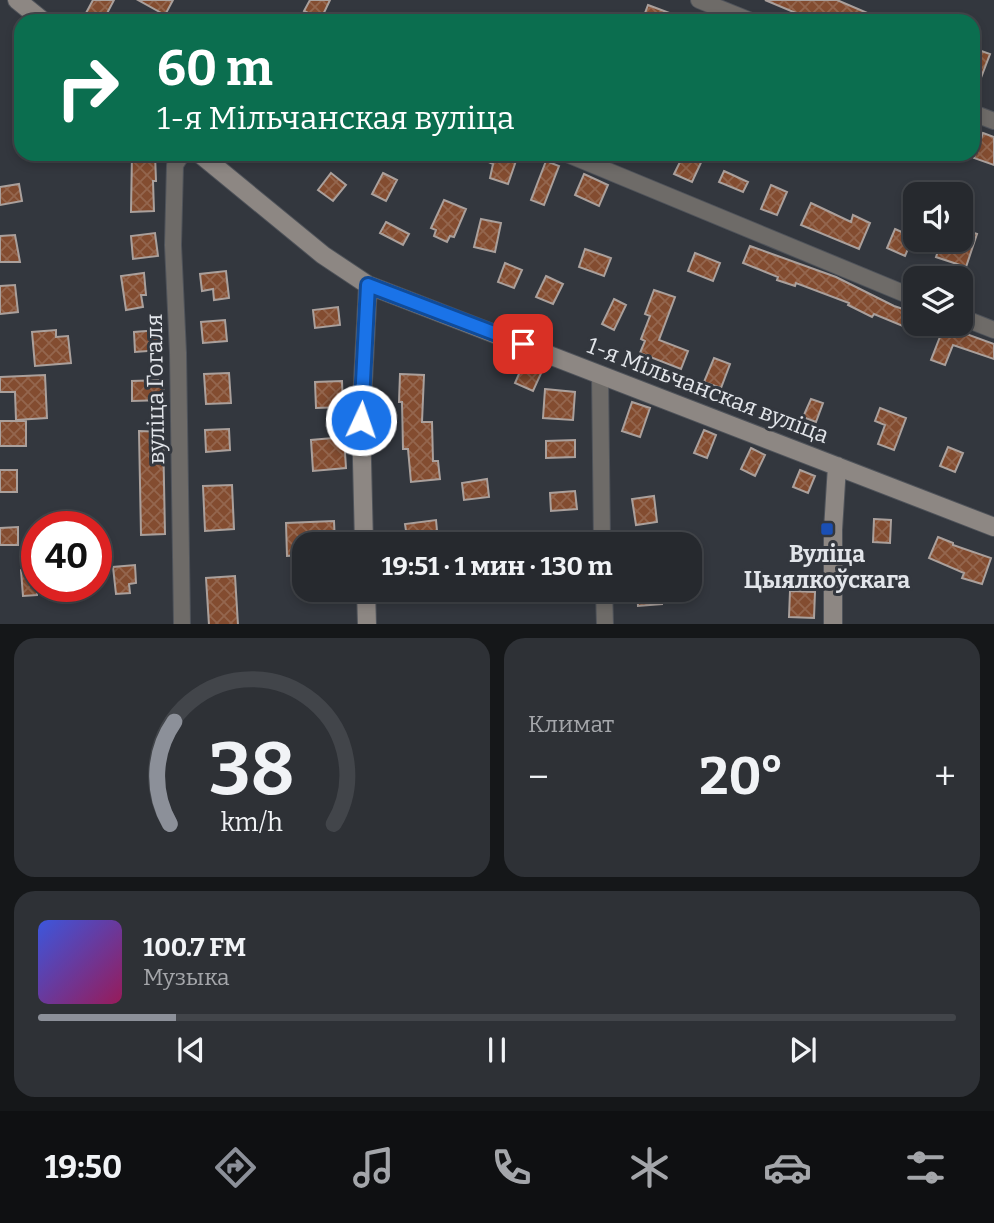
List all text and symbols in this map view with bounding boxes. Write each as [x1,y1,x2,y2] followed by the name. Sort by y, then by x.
[157,39,273,98] text: 60 m
[42,42,133,133] icon: right
[157,99,515,137] text: 1-я Мільчанская вуліца
[903,182,973,336] map controls
[903,182,973,252] button: sound
[903,266,973,336] button: layers
[140,313,170,465] street label: вуліца Гогаля
[493,314,553,374] pin
[504,325,542,363] icon: arrive
[583,331,833,449] street label: 1-я Мільчанская вуліца
[324,383,398,457] position arrow
[21,511,112,602] speed limit sign: 40
[819,521,835,537] marker: Вуліца Цыялкоўскага
[744,540,910,594] place label: Вуліца Цыялкоўскага
[381,551,613,582] text: 19:51 · 1 мин · 130 m
[528,710,614,738] text: Климат
[209,726,295,813] text: 38
[699,745,784,808] text: 20°
[528,754,549,800] text: −
[934,754,956,800] text: +
[221,807,283,837] text: km/h
[143,932,246,963] text: 100.7 FM
[143,963,230,991] text: Музыка
[172,1031,210,1069] icon: previous
[478,1031,516,1069] icon: pause
[784,1031,822,1069] icon: next
[211,1143,260,1192] icon: directions
[349,1143,398,1192] icon: music
[487,1143,536,1192] icon: phone
[625,1143,674,1192] icon: climate
[763,1143,812,1192] icon: car
[901,1143,950,1192] icon: filters
[44,1148,122,1186] text: 19:50

